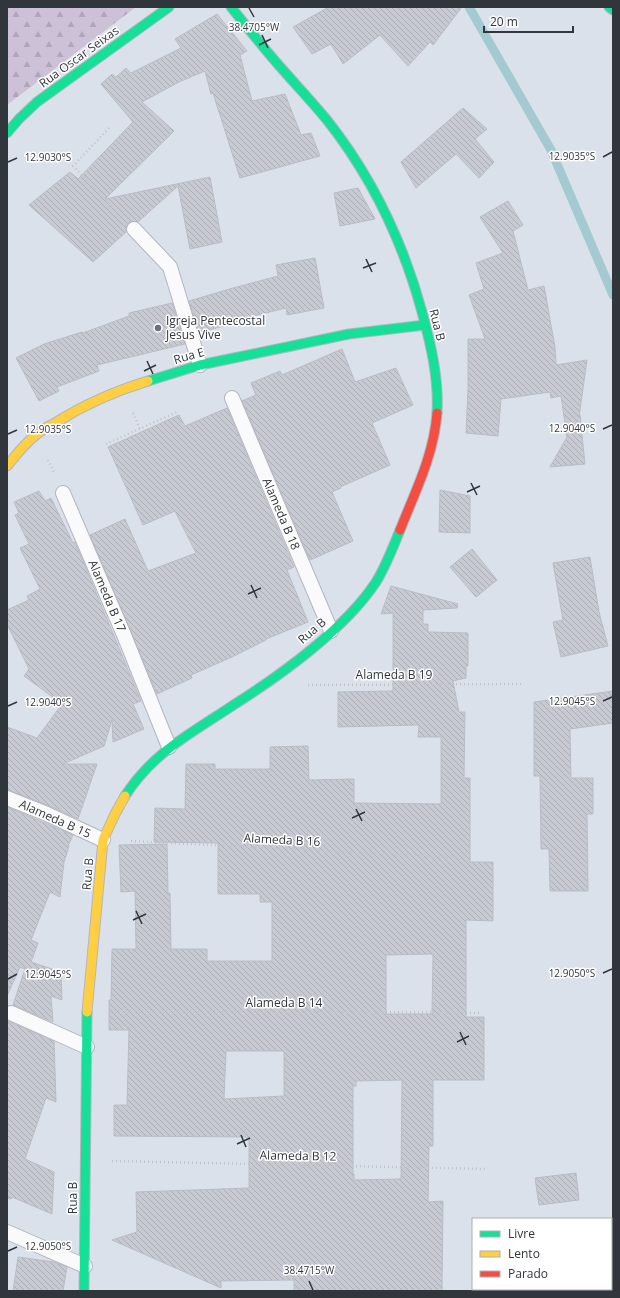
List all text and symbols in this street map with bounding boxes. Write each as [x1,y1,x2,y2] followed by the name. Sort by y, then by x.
[484,8,573,34] scale bar
[490,13,518,30] text: 20 m
[229,20,280,34] text: 38.4705°W
[35,22,122,91] street label: Rua Oscar Seixas
[549,149,595,163] text: 12.9035°S
[25,150,71,164] text: 12.9030°S
[425,307,450,343] street label: Rua B
[165,312,265,343] place label: Igreja Pentecostal Jesus Vive
[153,323,163,333] marker: Igreja Pentecostal Jesus Vive
[172,343,206,368] street label: Rua E
[549,421,595,435] text: 12.9040°S
[25,422,71,436] text: 12.9035°S
[259,475,304,553] street label: Alameda B 18
[85,557,130,635] street label: Alameda B 17
[294,613,330,648] street label: Rua B
[356,666,433,683] street label: Alameda B 19
[549,694,595,708] text: 12.9045°S
[25,695,71,709] text: 12.9040°S
[17,795,94,842] street label: Alameda B 15
[243,829,321,850] street label: Alameda B 16
[78,857,97,891] street label: Rua B
[549,966,595,980] text: 12.9050°S
[25,967,71,981] text: 12.9045°S
[246,994,323,1011] street label: Alameda B 14
[259,1146,337,1165] street label: Alameda B 12
[64,1182,81,1214] street label: Rua B
[472,1218,612,1290] legend
[508,1225,535,1242] text: Livre
[25,1239,71,1253] text: 12.9050°S
[508,1245,540,1262] text: Lento
[284,1263,335,1277] text: 38.4715°W
[508,1265,548,1282] text: Parado

